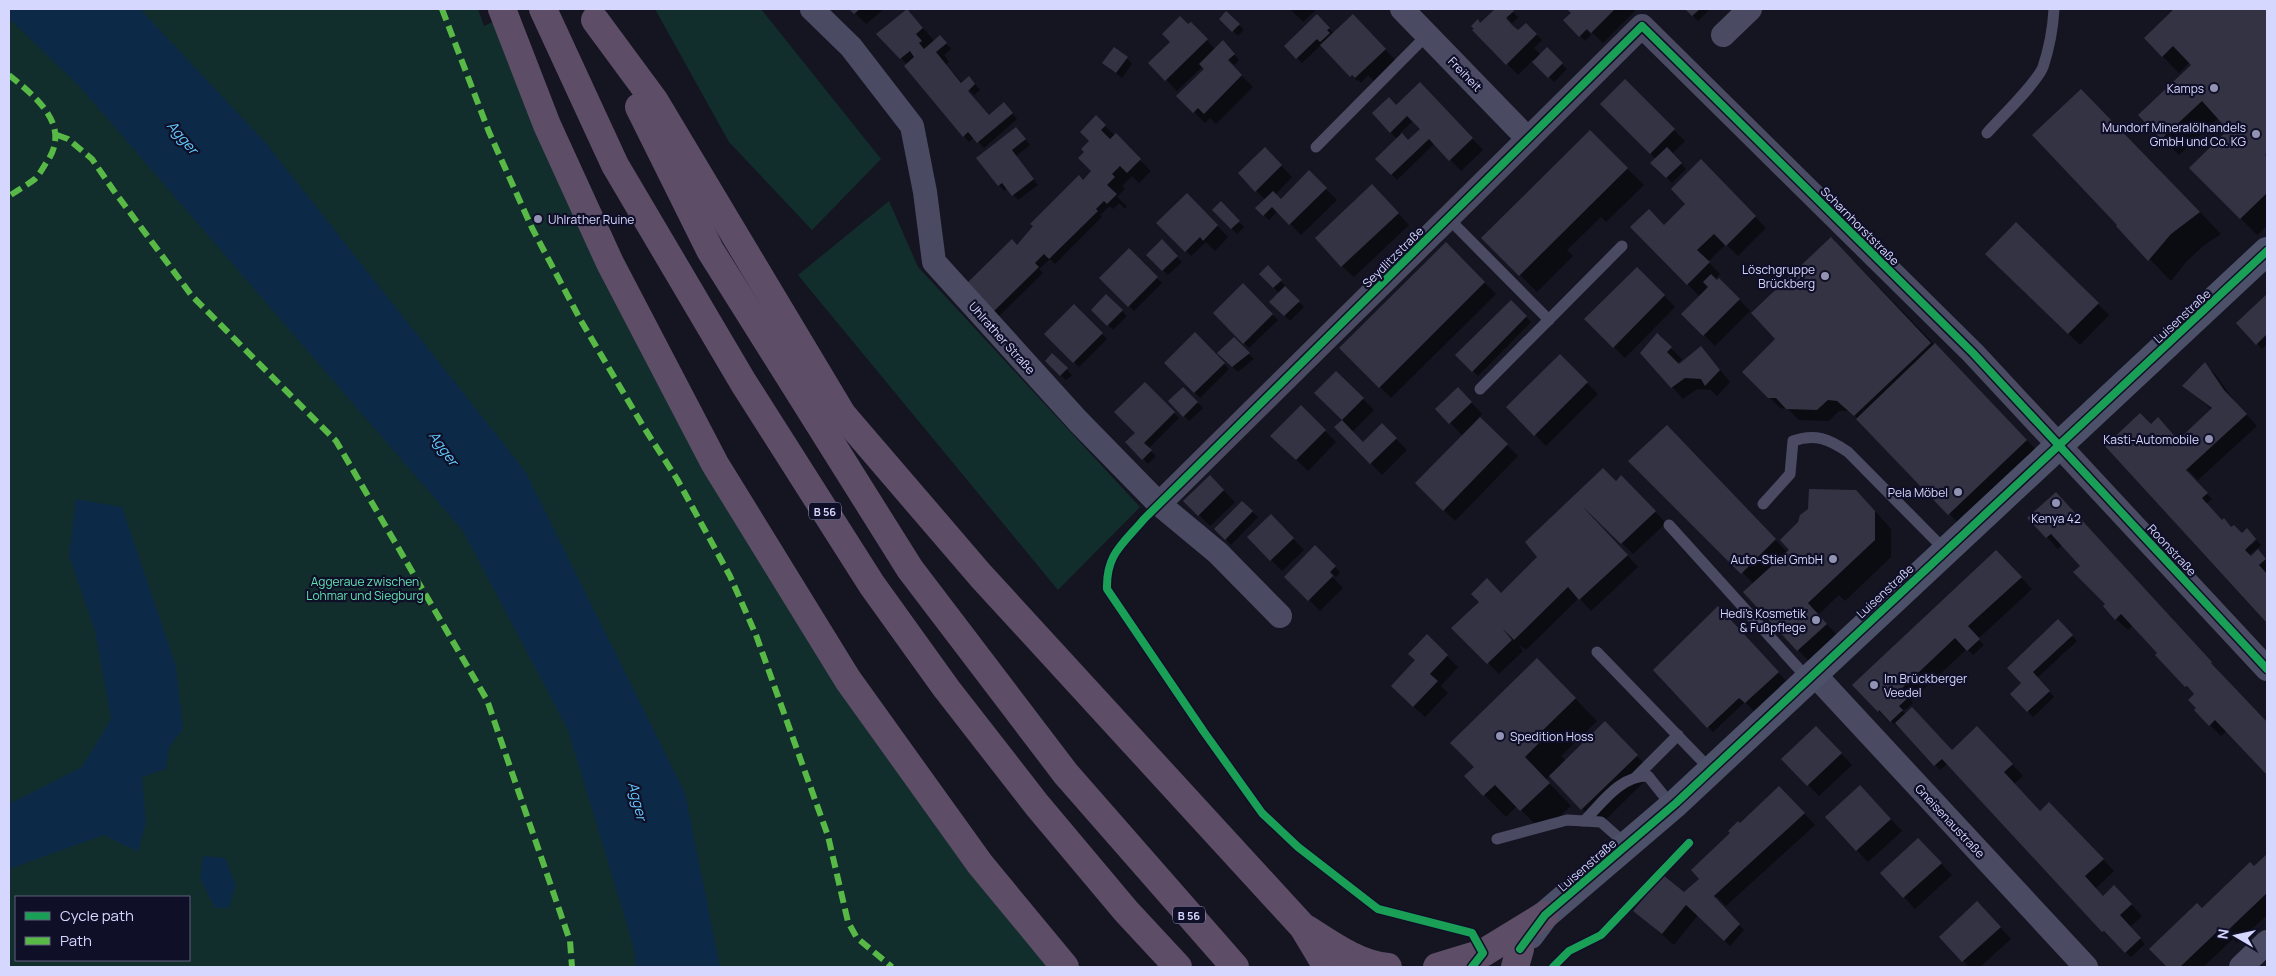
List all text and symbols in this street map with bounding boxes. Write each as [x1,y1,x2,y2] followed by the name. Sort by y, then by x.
[1444,53,1486,95] street label: Freiheit
[2167,80,2204,97] place label: Kamps
[2208,82,2220,94] marker: Kamps
[163,116,204,159] water label: Agger
[2102,119,2247,150] place label: Mundorf Mineralölhandels GmbH und Co. KG
[2250,128,2262,140] marker: Mundorf Mineralölhandels GmbH und Co. KG
[1817,183,1903,269] street label: Scharnhorststraße
[548,211,634,228] place label: Uhlrather Ruine
[532,213,544,225] marker: Uhlrather Ruine
[1359,223,1427,291] street label: Seydlitzstraße
[1742,261,1815,292] place label: Löschgruppe Brückberg
[1819,270,1831,282] marker: Löschgruppe Brückberg
[2150,285,2214,347] street label: Luisenstraße
[965,298,1039,378] street label: Uhlrather Straße
[425,427,464,471] water label: Agger
[2103,431,2199,448] place label: Kasti-Automobile
[2203,433,2215,445] marker: Kasti-Automobile
[1888,484,1948,501] place label: Pela Möbel
[1952,486,1964,498] marker: Pela Möbel
[2050,497,2062,509] marker: Kenya 42
[809,502,841,520] road number: B 56
[2031,510,2081,527] place label: Kenya 42
[2144,520,2200,580] street label: Roonstraße
[1730,551,1823,568] place label: Auto-Stiel GmbH
[1827,553,1839,565] marker: Auto-Stiel GmbH
[1853,560,1917,622] street label: Luisenstraße
[306,573,424,604] park label: Aggeraue zwischen Lohmar und Siegburg
[1720,605,1807,636] place label: Hedi's Kosmetik & Fußpflege
[1810,614,1822,626] marker: Hedi's Kosmetik & Fußpflege
[1884,670,1968,701] place label: Im Brückberger Veedel
[1868,679,1880,691] marker: Im Brückberger Veedel
[1510,728,1594,745] place label: Spedition Hoss
[1494,730,1506,742] marker: Spedition Hoss
[624,780,652,824] water label: Agger
[1911,780,1989,862] street label: Gneisenaustraße
[1554,835,1620,895] street label: Luisenstraße
[15,896,190,961] legend
[60,905,134,926] text: Cycle path
[1173,906,1205,924] road number: B 56
[2211,911,2261,961] north arrow
[2212,927,2233,940] text: N
[60,930,92,951] text: Path

